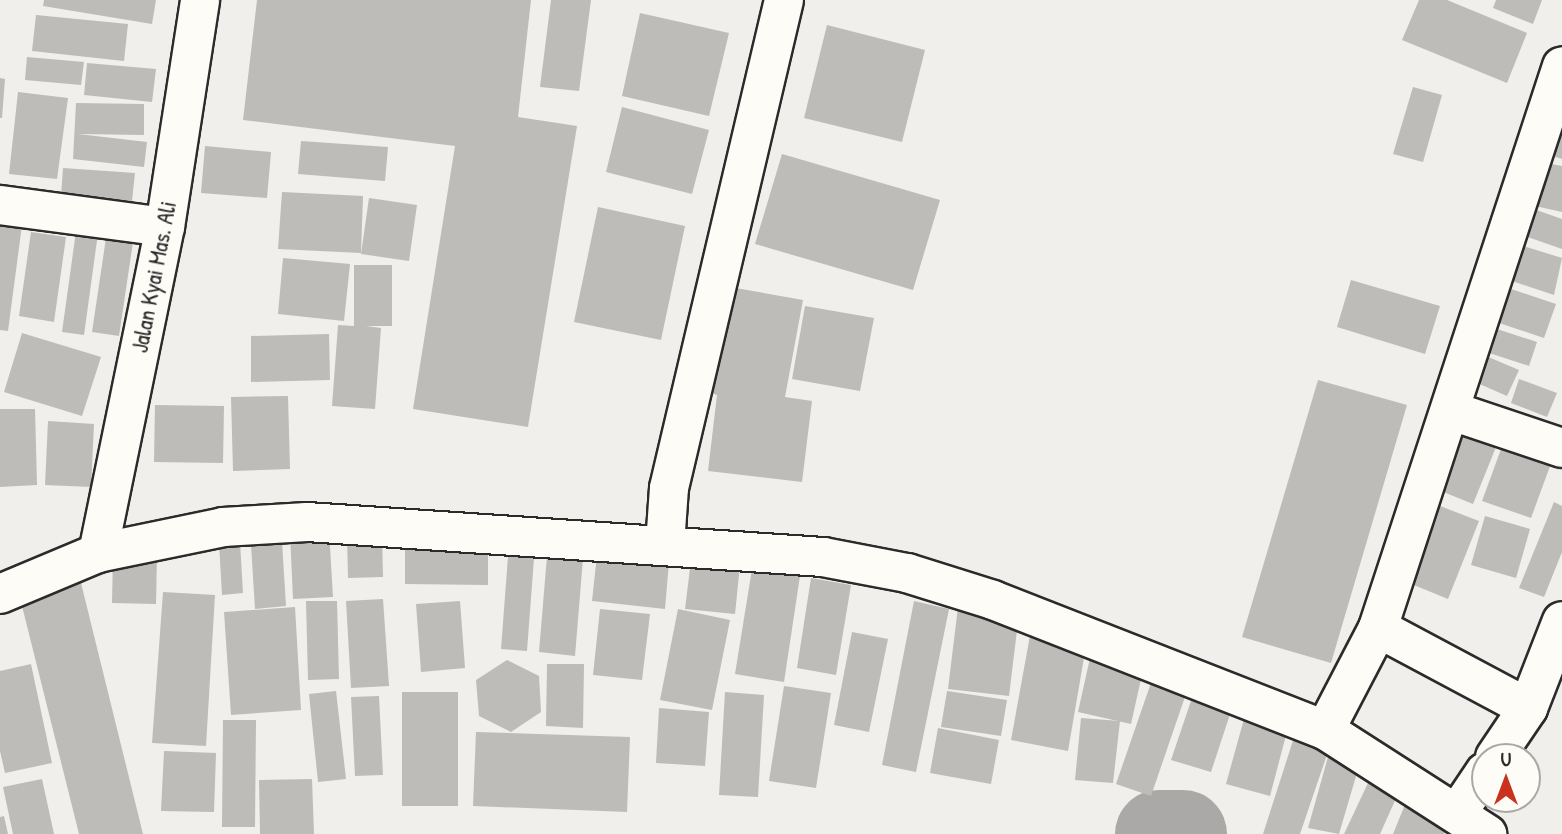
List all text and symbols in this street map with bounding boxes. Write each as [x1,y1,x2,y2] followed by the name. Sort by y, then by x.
[126,199,182,355] street label: Jalan Kyai Mas. Ali
[1471,743,1541,813] north arrow
[1501,746,1511,772] text: U

